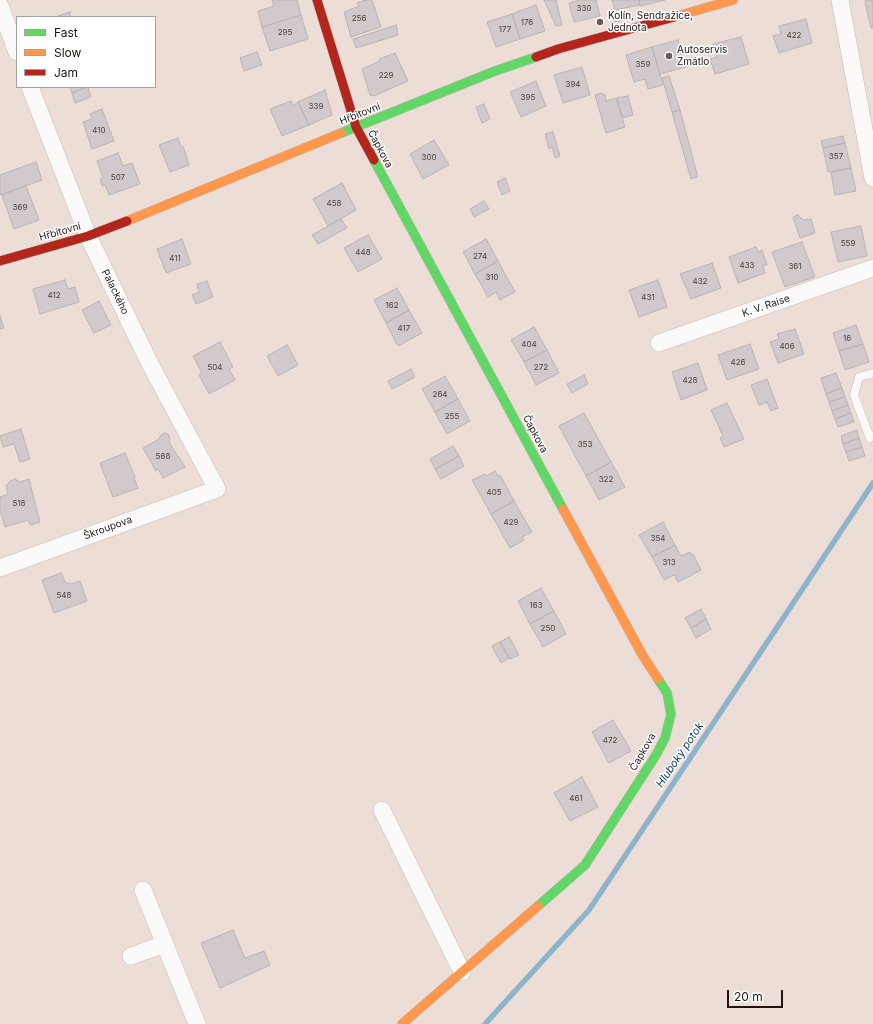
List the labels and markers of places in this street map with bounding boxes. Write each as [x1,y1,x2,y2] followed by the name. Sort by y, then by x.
[608,10,693,34] place label: Kolín, Sendražice, Jednota
[595,17,605,27] marker: Kolín, Sendražice, Jednota
[677,44,727,68] place label: Autoservis Zmátlo
[664,51,674,61] marker: Autoservis Zmátlo

